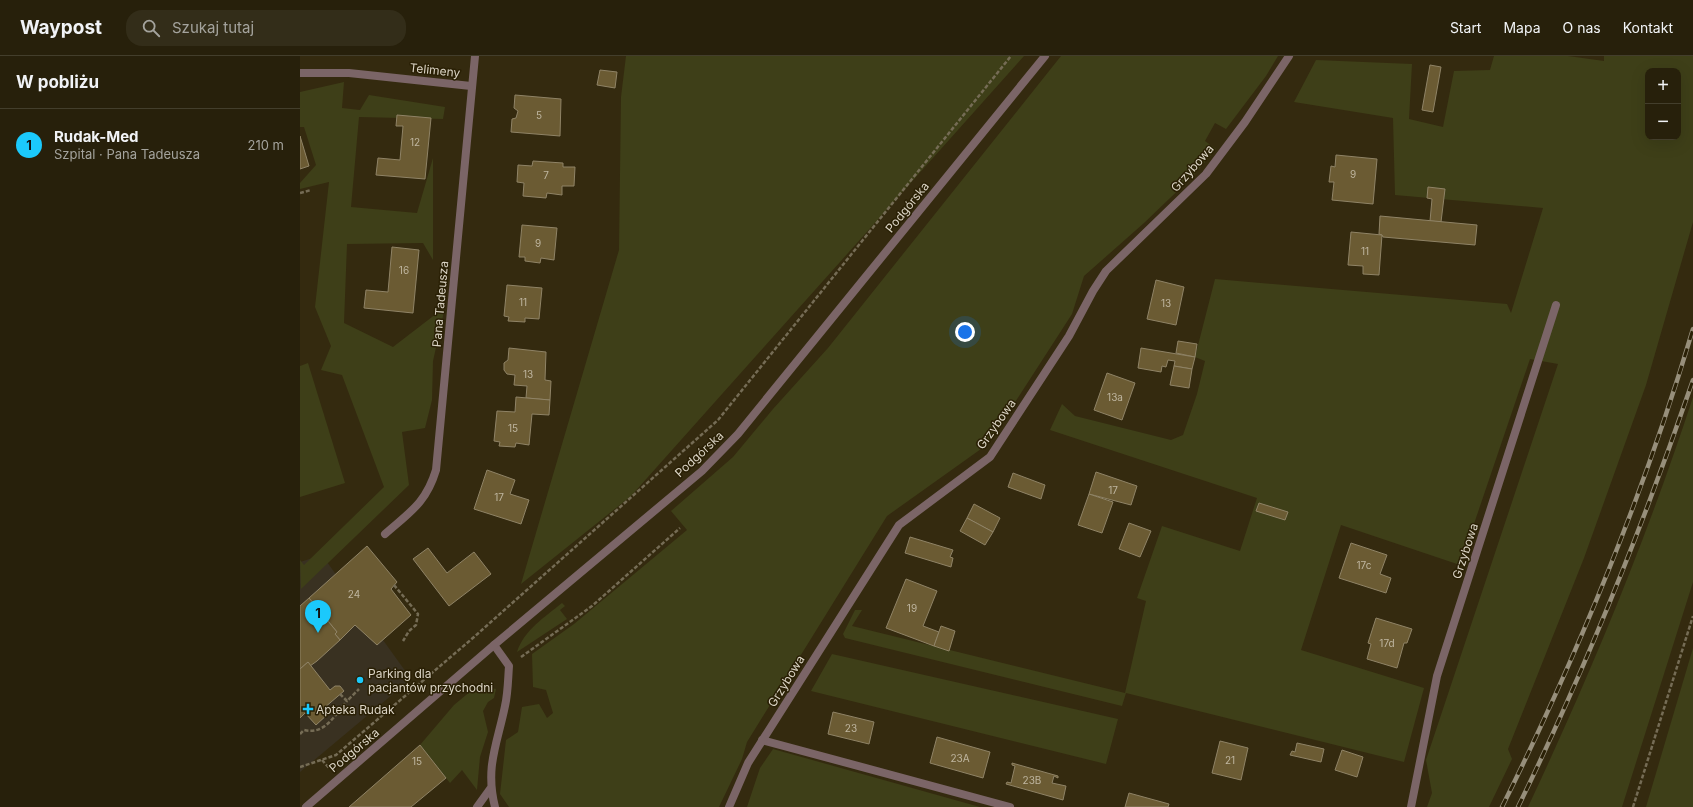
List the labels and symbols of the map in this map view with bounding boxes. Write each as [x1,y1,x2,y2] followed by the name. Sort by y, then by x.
[409,60,461,80] street label: Telimeny
[536,109,542,121] house number: 5
[410,136,420,148] house number: 12
[1167,141,1217,195] street label: Grzybowa
[1350,168,1356,180] house number: 9
[543,169,549,181] house number: 7
[882,179,932,235] street label: Podgórska
[535,237,541,249] house number: 9
[1361,245,1369,257] house number: 11
[429,260,451,348] street label: Pana Tadeusza
[399,264,409,276] house number: 16
[519,296,527,308] house number: 11
[1161,297,1171,309] house number: 13
[955,322,975,342] your location
[523,368,533,380] house number: 13
[1107,391,1123,403] house number: 13a
[973,396,1019,452] street label: Grzybowa
[508,422,518,434] house number: 15
[672,428,726,480] street label: Podgórska
[1108,484,1118,496] house number: 17
[494,491,504,503] house number: 17
[1449,521,1481,581] street label: Grzybowa
[1357,559,1372,571] house number: 17c
[348,588,360,600] house number: 24
[305,600,331,633] pin: 1
[907,602,917,614] house number: 19
[1379,637,1395,649] house number: 17d
[764,653,808,709] street label: Grzybowa
[368,666,493,695] place label: Parking dla pacjantów przychodni
[355,675,365,685] marker: Parking dla pacjantów przychodni
[316,702,395,717] place label: Apteka Rudak
[303,704,313,714] marker: Apteka Rudak
[845,722,857,734] house number: 23
[326,725,382,775] street label: Podgórska
[950,752,970,764] house number: 23A
[1225,754,1235,766] house number: 21
[412,755,422,767] house number: 15
[1023,774,1041,786] house number: 23B

